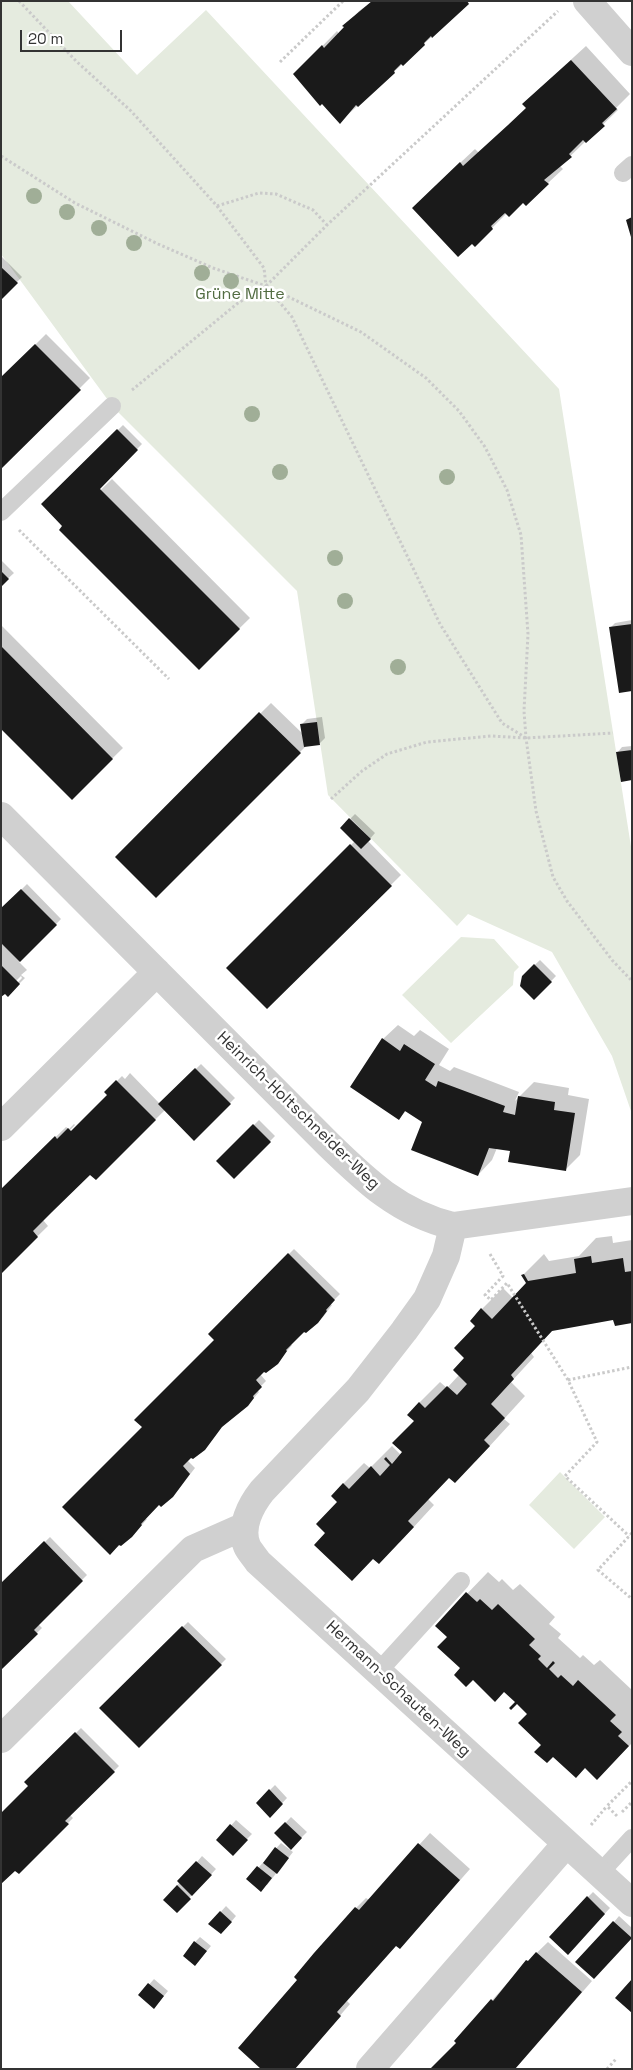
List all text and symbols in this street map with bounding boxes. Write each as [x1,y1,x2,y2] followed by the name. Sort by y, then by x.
[22,20,125,52] scale bar
[28,29,63,48] text: 20 m
[195,285,285,305] park label: Grüne Mitte
[213,1028,383,1194] street label: Heinrich-Holtschneider-Weg
[322,1617,474,1761] street label: Hermann-Schauten-Weg

